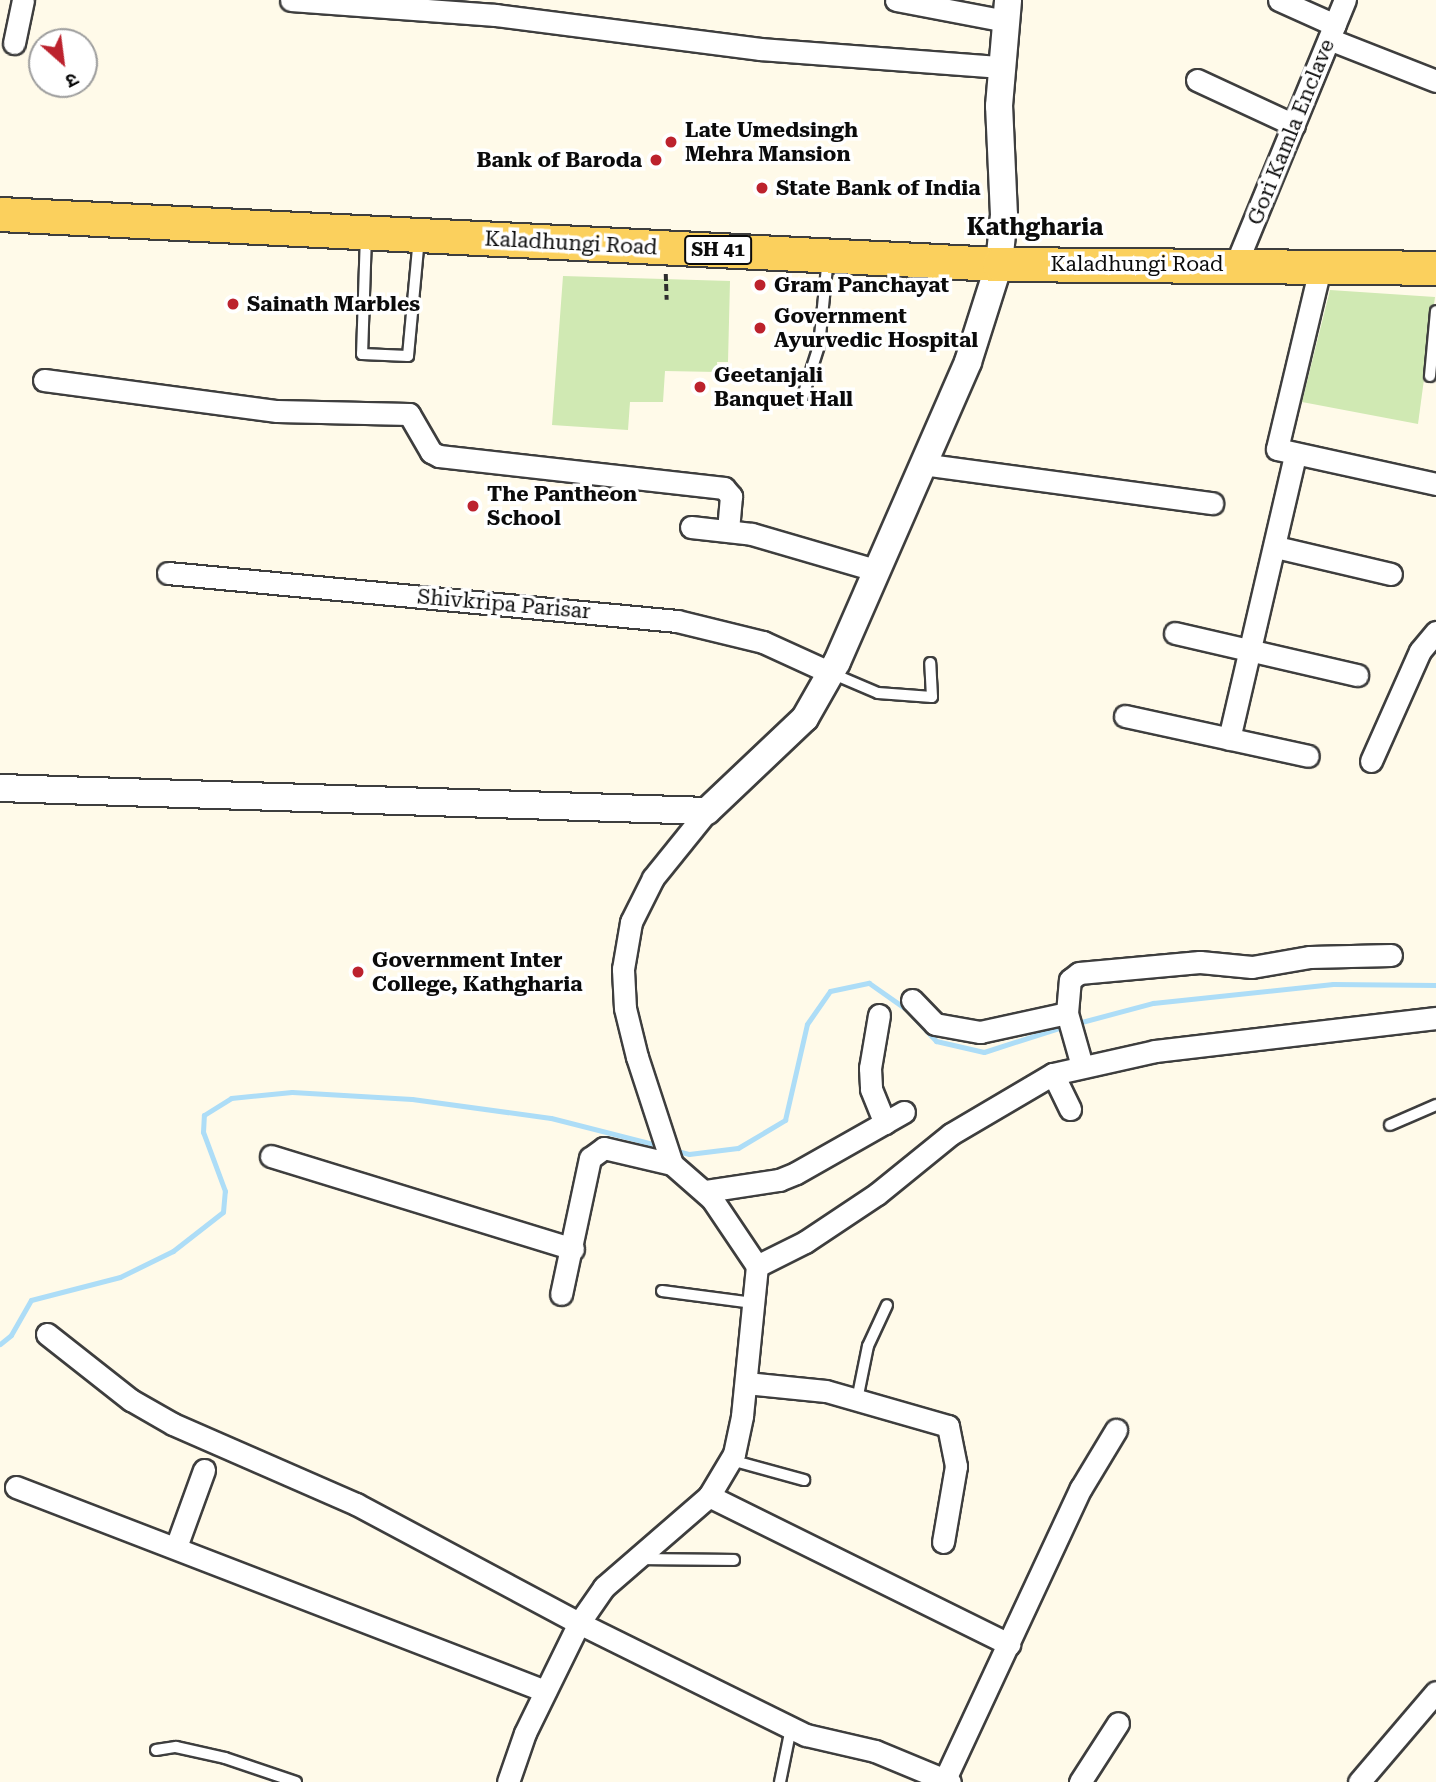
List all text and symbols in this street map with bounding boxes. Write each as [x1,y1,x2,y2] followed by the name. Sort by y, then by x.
[28,28,98,98] north arrow
[1242,35,1340,229] street label: Gori Kamla Enclave
[62,67,82,93] text: उ
[685,117,858,167] place label: Late Umedsingh Mehra Mansion
[663,134,679,150] marker: Late Umedsingh Mehra Mansion
[476,147,642,173] place label: Bank of Baroda
[648,152,664,168] marker: Bank of Baroda
[776,175,981,201] place label: State Bank of India
[754,180,770,196] marker: State Bank of India
[967,214,1103,242] district label: Kathgharia
[484,226,658,260] street label: Kaladhungi Road
[683,234,753,266] road number: SH 41
[1050,251,1224,277] street label: Kaladhungi Road
[774,272,949,298] place label: Gram Panchayat
[752,277,768,293] marker: Gram Panchayat
[247,291,420,317] place label: Sainath Marbles
[225,296,241,312] marker: Sainath Marbles
[774,303,978,353] place label: Government Ayurvedic Hospital
[752,320,768,336] marker: Government Ayurvedic Hospital
[714,362,853,412] place label: Geetanjali Banquet Hall
[692,379,708,395] marker: Geetanjali Banquet Hall
[487,481,637,531] place label: The Pantheon School
[465,498,481,514] marker: The Pantheon School
[416,584,592,624] street label: Shivkripa Parisar
[372,947,583,997] place label: Government Inter College, Kathgharia
[350,964,366,980] marker: Government Inter College, Kathgharia

